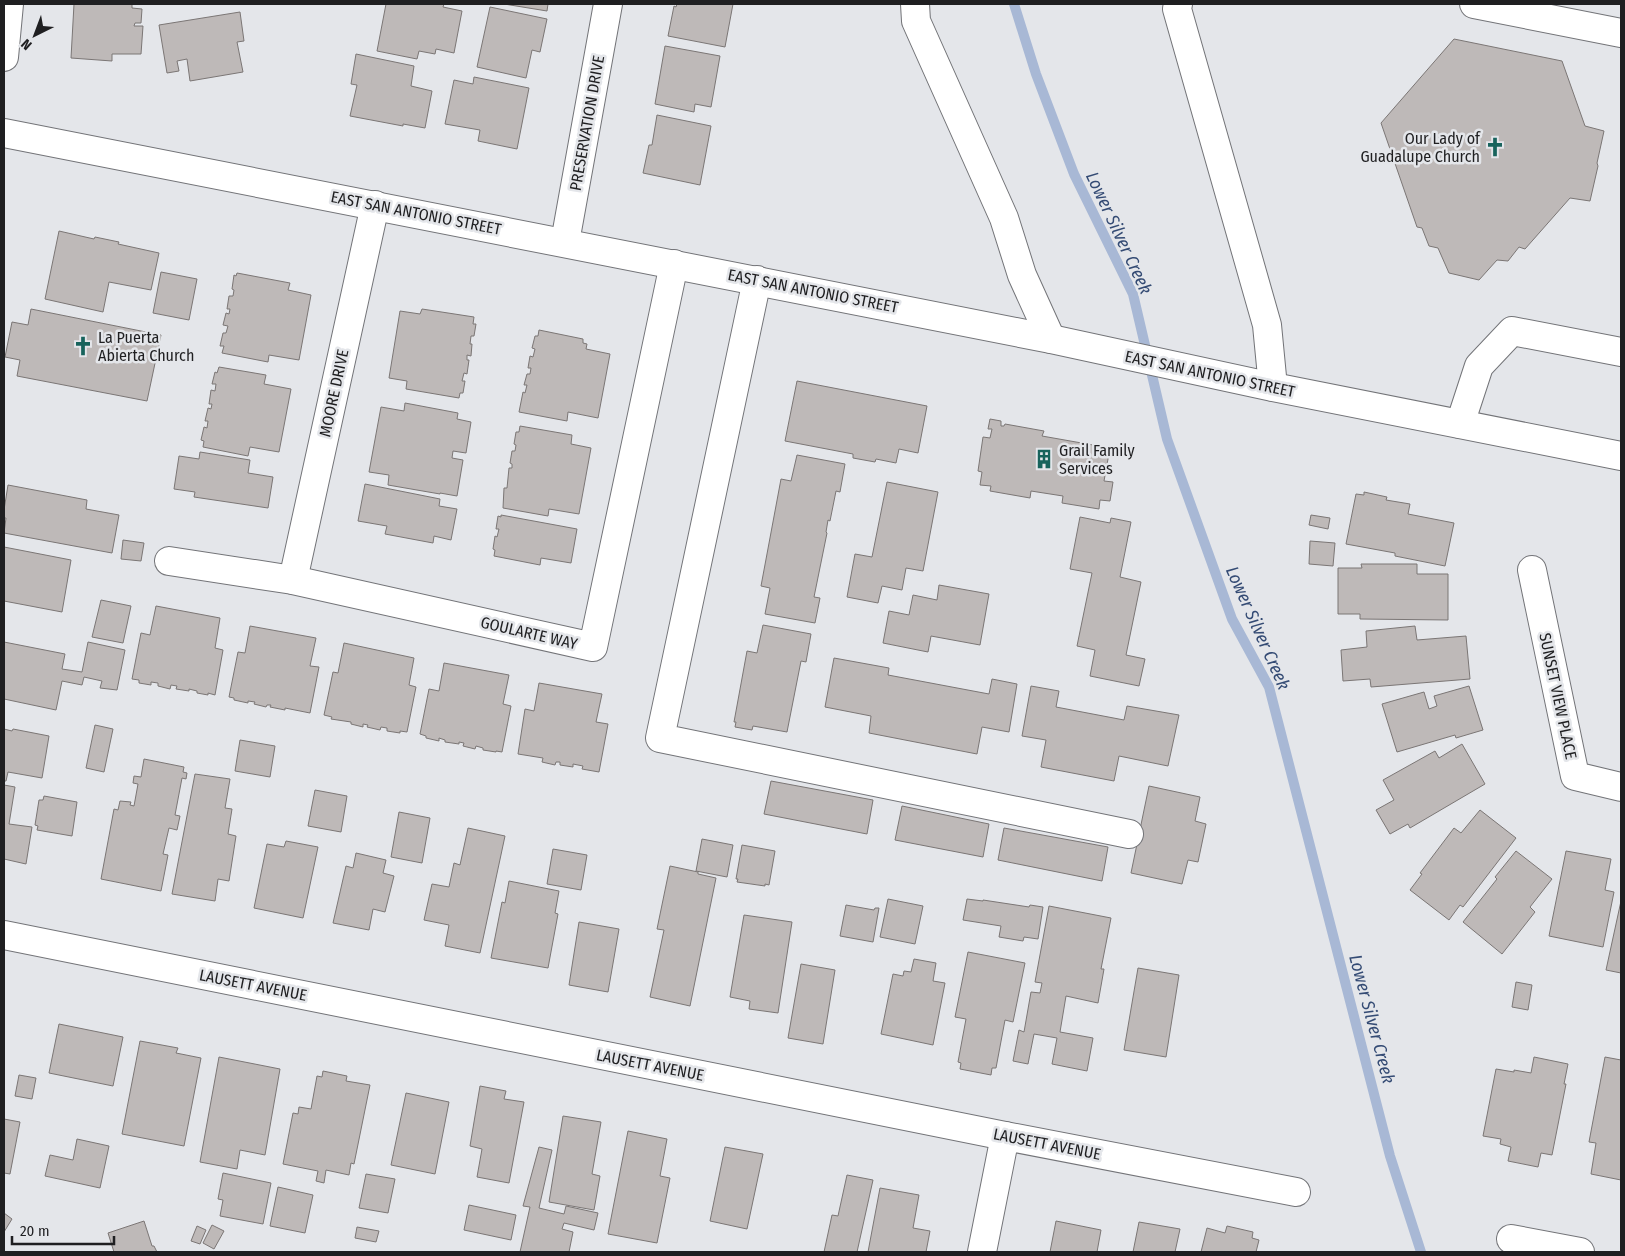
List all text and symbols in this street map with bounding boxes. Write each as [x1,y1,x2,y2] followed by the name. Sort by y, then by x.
[10,10,60,60] north arrow
[18,35,35,53] text: N
[566,54,608,192] street label: PRESERVATION DRIVE
[1360,129,1481,166] place label: Our Lady of Guadalupe Church
[1484,136,1506,158] church icon: Our Lady of Guadalupe Church
[1081,168,1157,298] water label: Lower Silver Creek
[329,187,503,239] street label: EAST SAN ANTONIO STREET
[726,265,900,317] street label: EAST SAN ANTONIO STREET
[98,328,194,365] place label: La Puerta Abierta Church
[72,335,94,357] church icon: La Puerta Abierta Church
[315,347,353,439] street label: MOORE DRIVE
[1123,347,1297,401] street label: EAST SAN ANTONIO STREET
[1059,441,1135,478] place label: Grail Family Services
[1033,448,1055,470] building icon: Grail Family Services
[1221,563,1295,693] water label: Lower Silver Creek
[479,613,579,653] street label: GOULARTE WAY
[1535,631,1581,761] street label: SUNSET VIEW PLACE
[1344,952,1400,1086] water label: Lower Silver Creek
[198,965,308,1005] street label: LAUSETT AVENUE
[595,1045,705,1085] street label: LAUSETT AVENUE
[992,1124,1102,1164] street label: LAUSETT AVENUE
[12,1214,115,1246] scale bar
[20,1222,50,1240] text: 20 m

